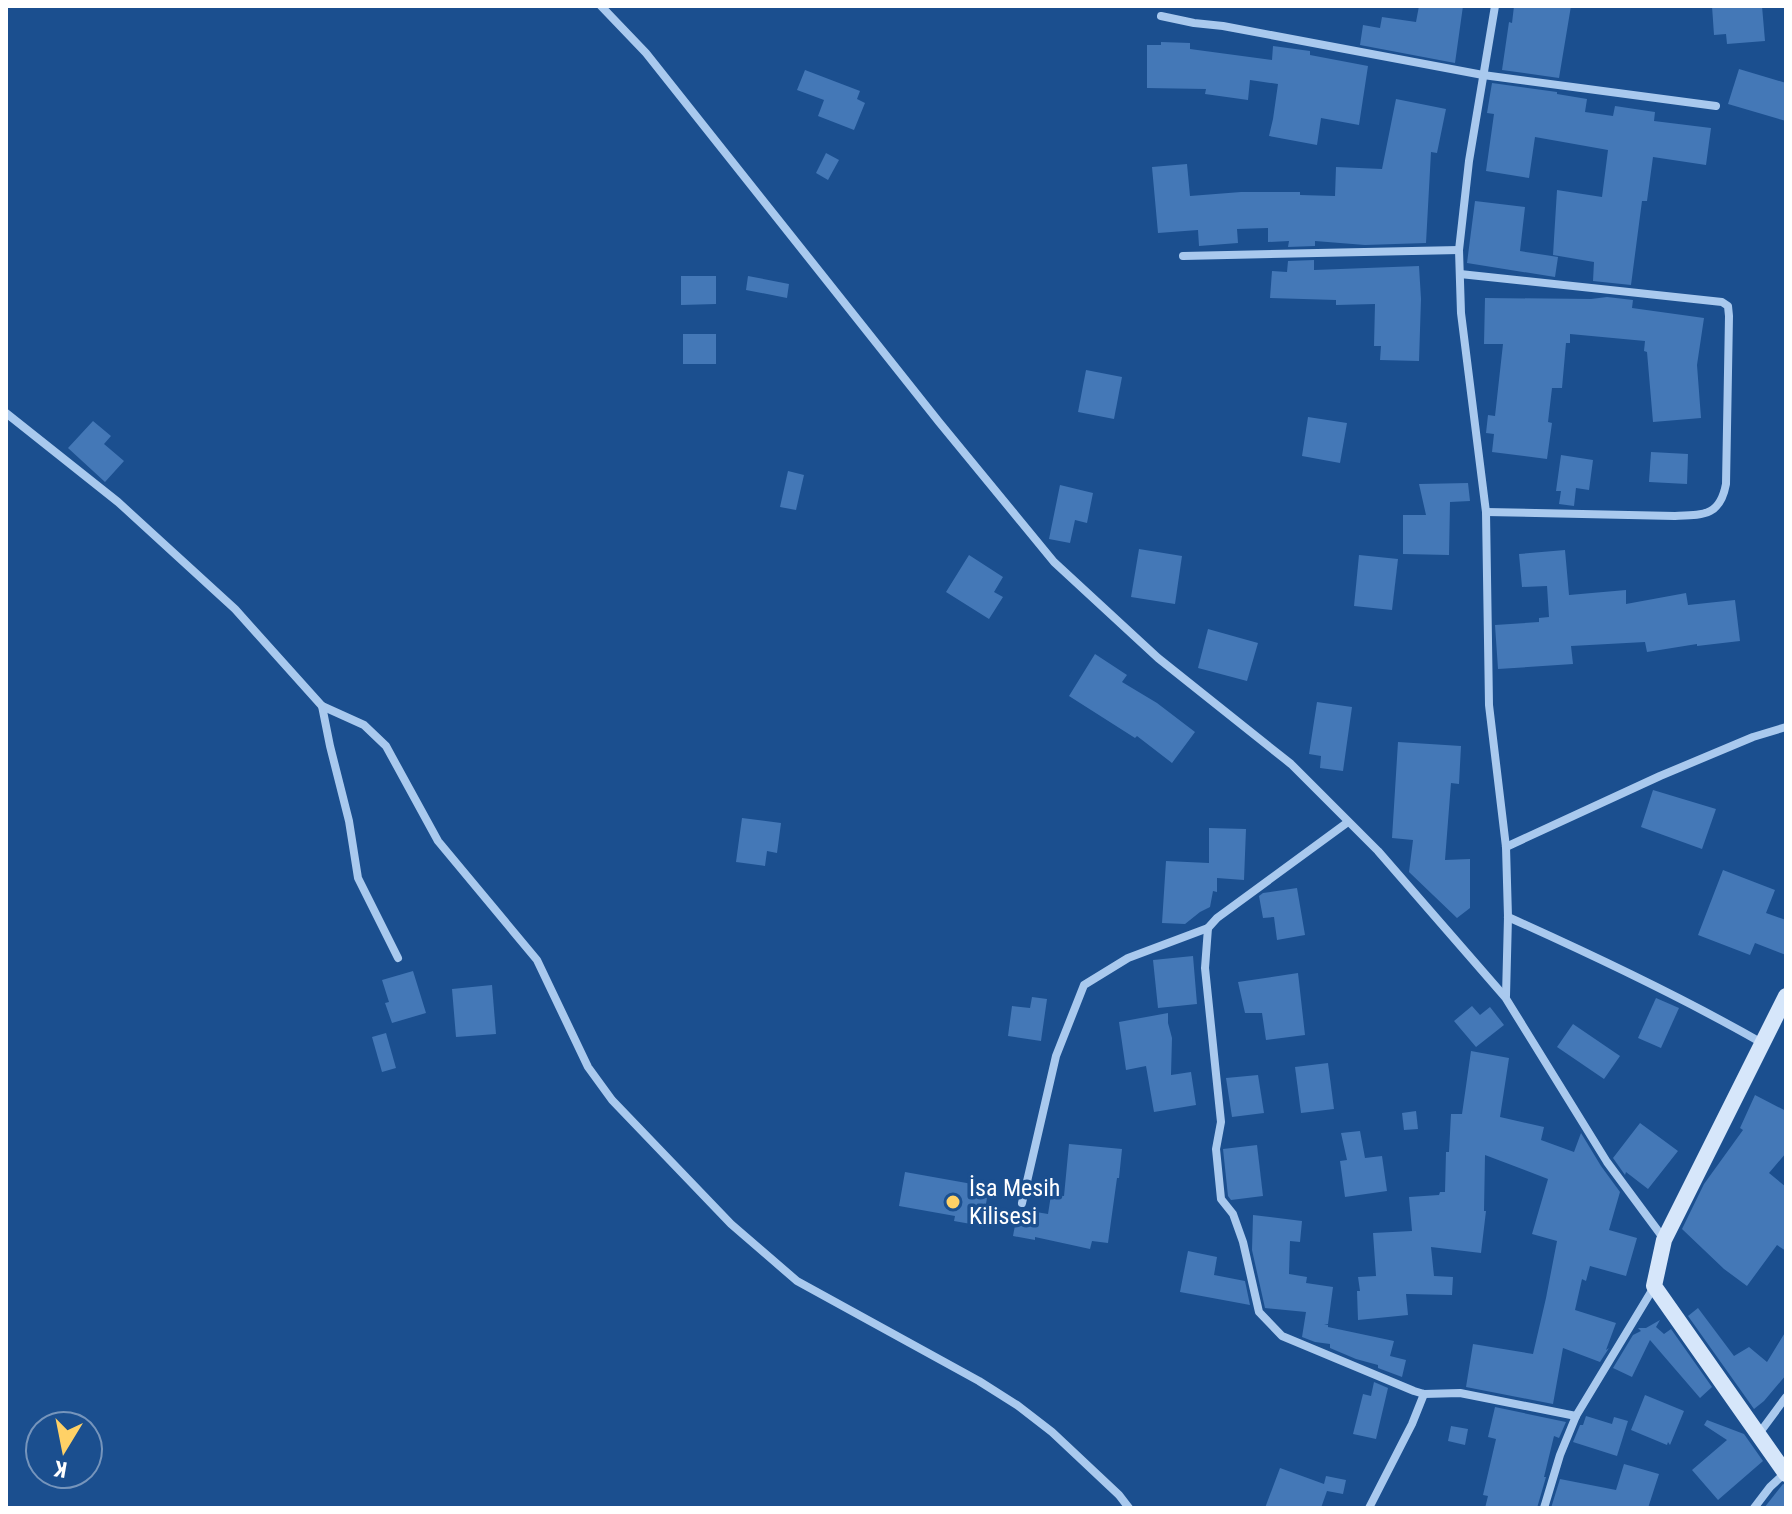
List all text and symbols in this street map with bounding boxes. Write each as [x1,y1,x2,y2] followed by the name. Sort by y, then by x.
[969,1174,1060,1230] place label: İsa Mesih Kilisesi
[944,1193,962,1211] marker: İsa Mesih Kilisesi
[24,1410,104,1490] north arrow
[52,1456,69,1483] text: K

